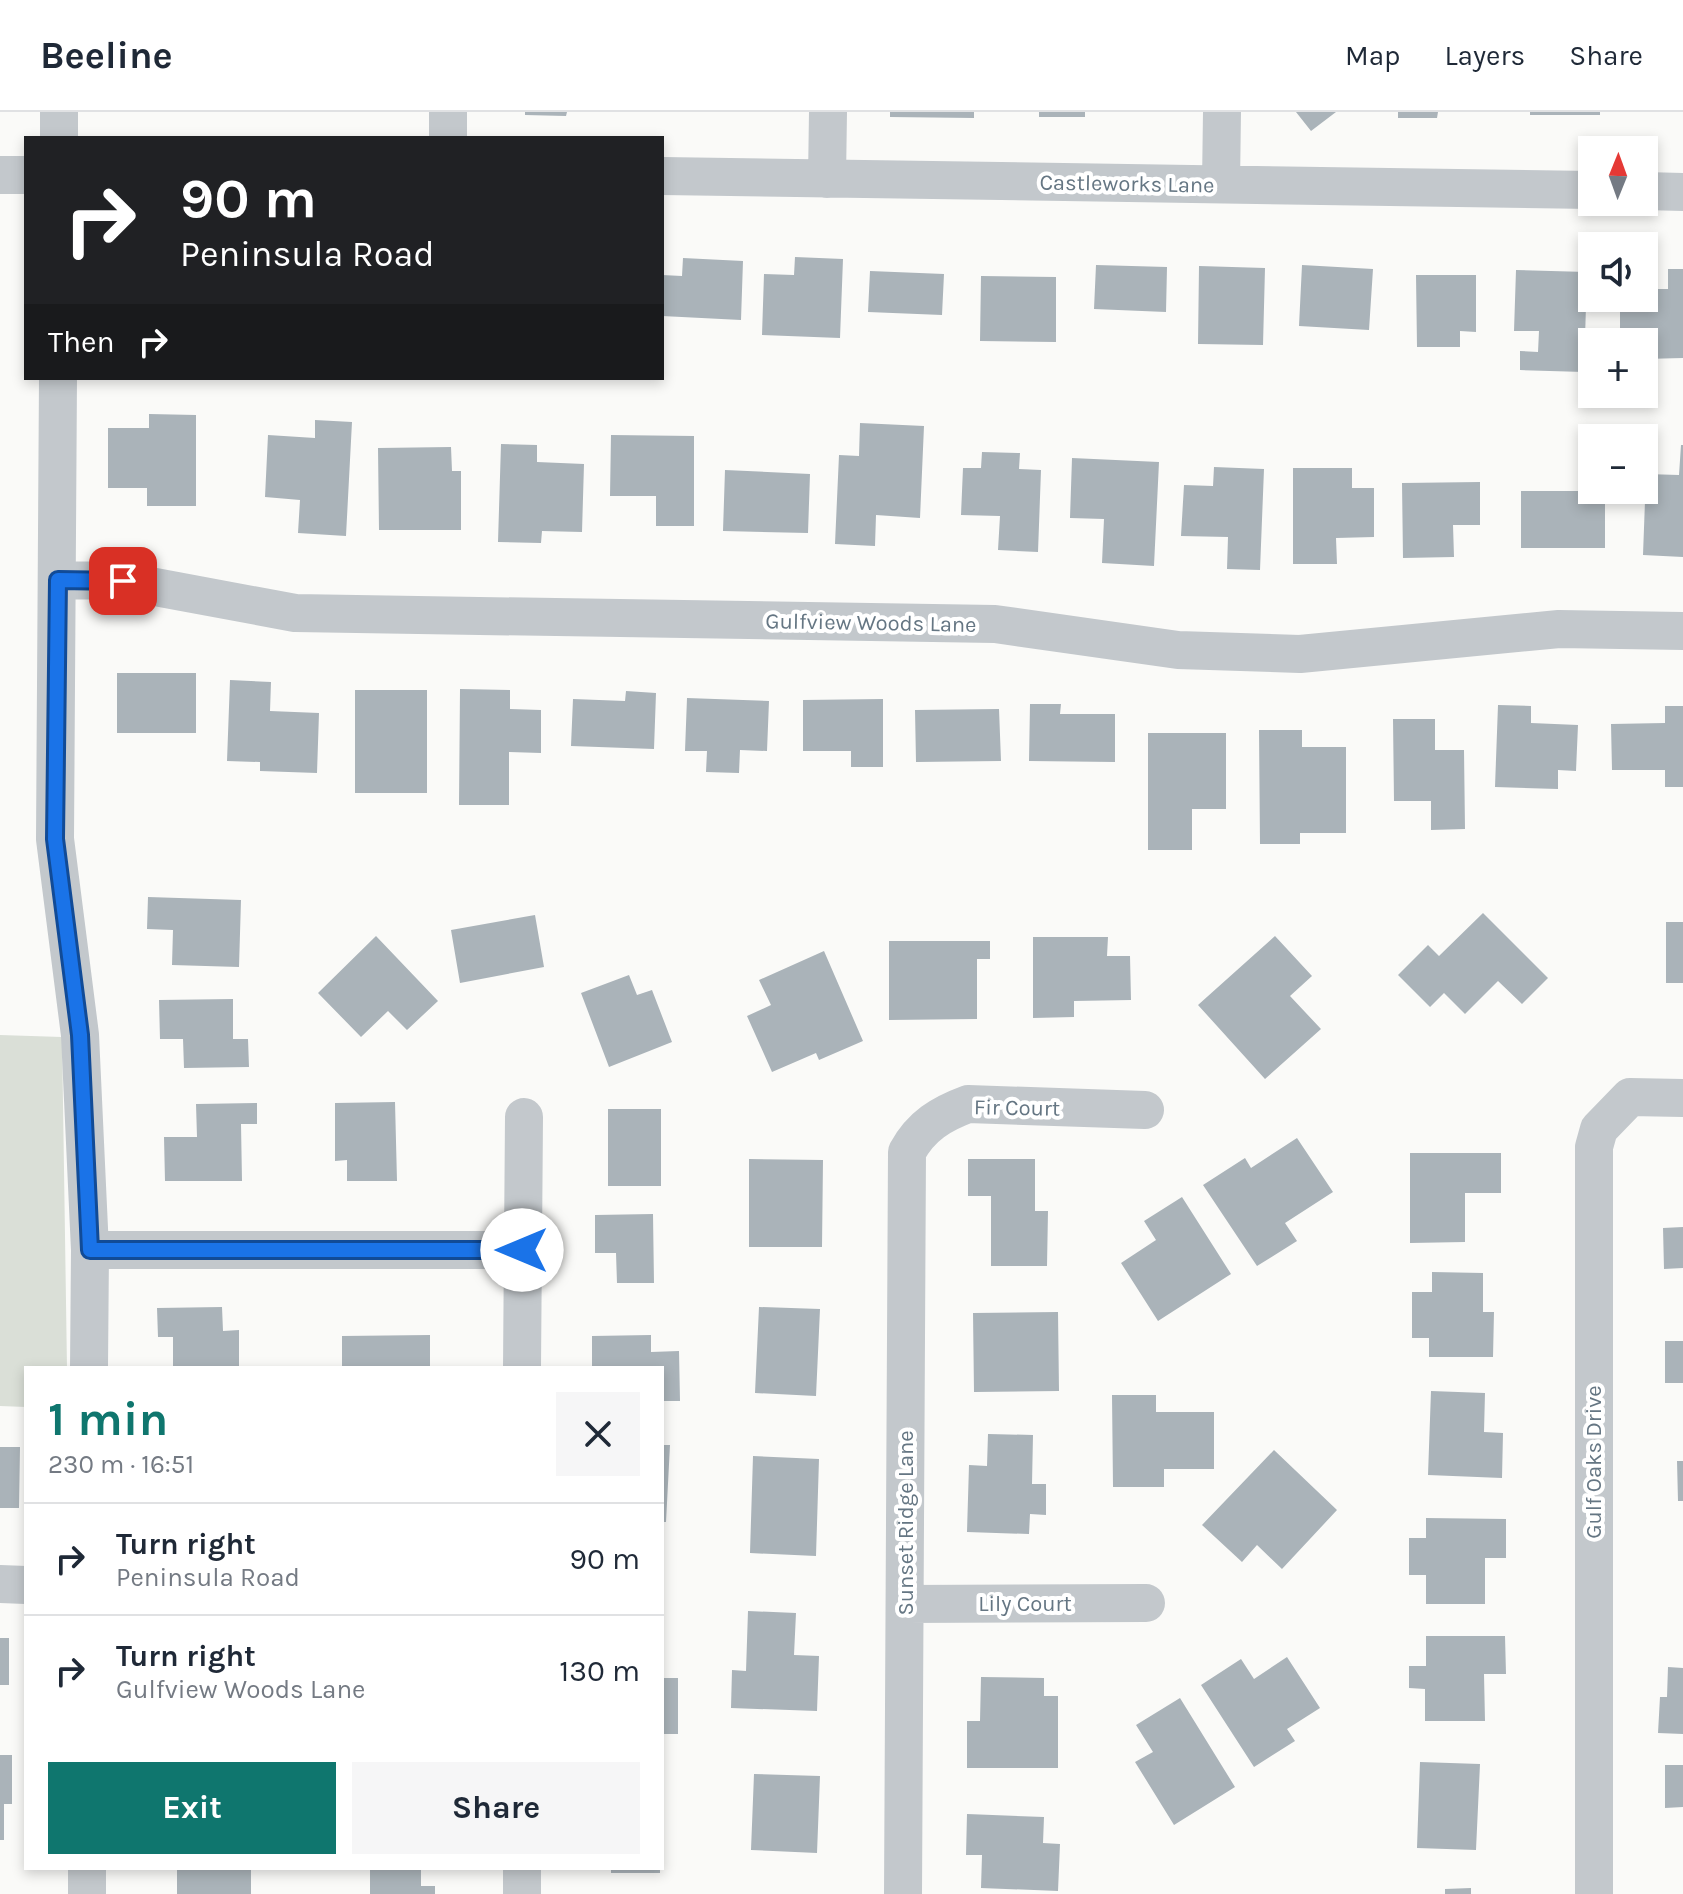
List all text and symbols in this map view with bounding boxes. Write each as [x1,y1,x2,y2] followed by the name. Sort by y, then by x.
[40,33,173,78] text: Beeline
[1345,39,1400,72] text: Map
[1444,39,1525,72] text: Layers
[1569,39,1643,72] text: Share
[1578,136,1658,216] north arrow
[1578,136,1658,504] map controls
[180,166,317,231] text: 90 m
[48,168,152,272] icon: right
[1039,169,1215,199] street label: Castleworks Lane
[1578,232,1658,312] button: sound
[180,233,435,275] text: Peninsula Road
[131,320,175,364] icon: right
[48,324,115,360] text: Then
[1578,328,1658,408] button: +
[1578,424,1658,504] button: −
[89,547,157,615] pin
[101,559,145,603] icon: arrive
[765,608,977,638] street label: Gulfview Woods Lane
[974,1094,1060,1122] street label: Fir Court
[480,1208,564,1292] position arrow
[1581,1385,1607,1539] street label: Gulf Oaks Drive
[48,1391,168,1447] text: 1 min
[556,1392,640,1476] button: close
[893,1430,919,1616] street label: Sunset Ridge Lane
[48,1449,194,1480] text: 230 m · 16:51
[116,1526,256,1562] text: Turn right
[48,1537,92,1581] icon: right
[570,1541,640,1577] text: 90 m
[116,1562,300,1593] text: Peninsula Road
[978,1591,1072,1617] street label: Lily Court
[116,1638,256,1674] text: Turn right
[48,1649,92,1693] icon: right
[559,1653,640,1689] text: 130 m
[116,1674,365,1705] text: Gulfview Woods Lane
[48,1762,336,1854] button: Exit
[352,1762,640,1854] button: Share

